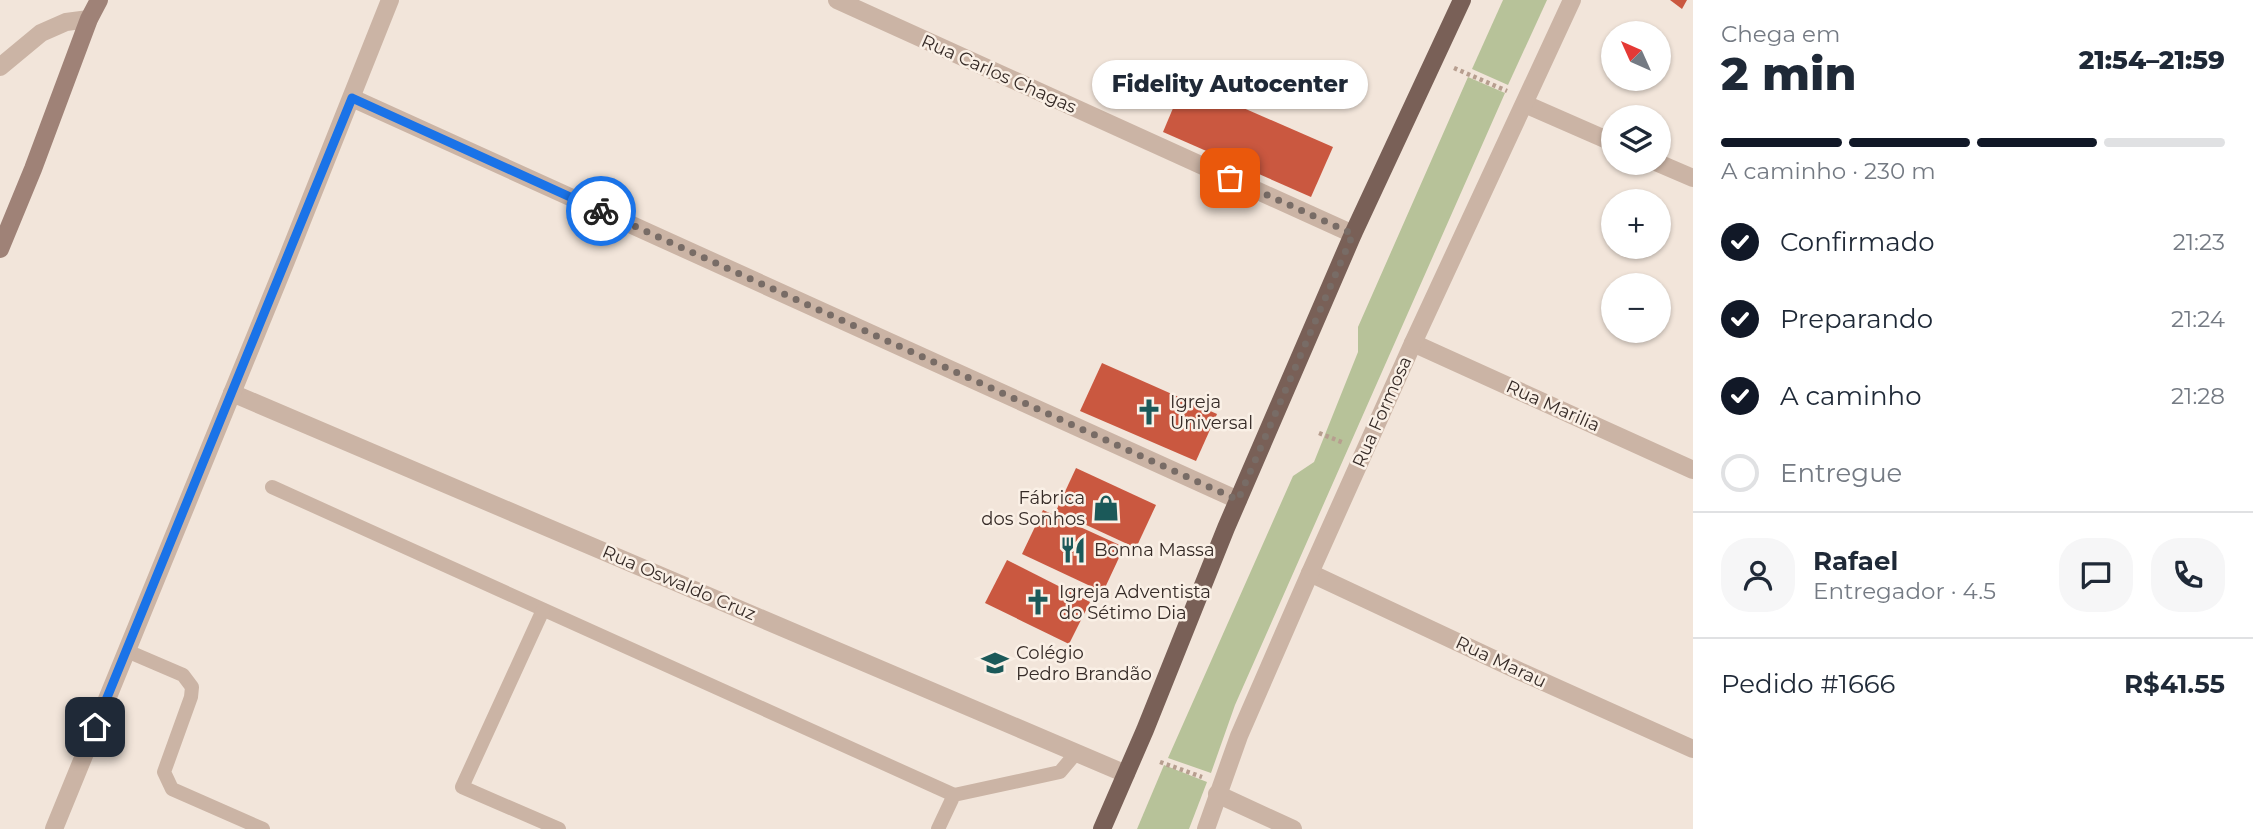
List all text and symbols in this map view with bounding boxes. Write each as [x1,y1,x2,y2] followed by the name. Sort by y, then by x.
[1721,20,1840,48] text: Chega em
[1601,21,1671,91] north arrow
[1601,21,1671,343] map controls
[918,30,1080,118] street label: Rua Carlos Chagas
[2079,44,2225,76] text: 21:54–21:59
[1721,45,1856,102] text: 2 min
[1092,59,1368,108] callout: Fidelity Autocenter
[1112,70,1348,98] text: Fidelity Autocenter
[1601,105,1671,175] button: layers
[1200,148,1260,208] pin
[1721,157,1936,185] text: A caminho · 230 m
[1211,159,1249,197] icon: bag
[566,176,636,246] courier
[1601,189,1671,259] button: +
[582,192,620,230] icon: bike
[1721,223,1759,261] icon: check
[1780,226,1935,258] text: Confirmado
[2173,228,2225,256] text: 21:23
[1601,273,1671,343] button: −
[1721,300,1759,338] icon: check
[1780,303,1933,335] text: Preparando
[2171,305,2225,333] text: 21:24
[1348,353,1416,471] street label: Rua Formosa
[1503,376,1603,436] street label: Rua Marilia
[1721,377,1759,415] icon: check
[1780,380,1921,412] text: A caminho
[2171,382,2225,410] text: 21:28
[1170,391,1253,434] place label: Igreja Universal
[1134,397,1164,427] church icon: Igreja Universal
[1780,457,1902,489] text: Entregue
[981,487,1085,530] place label: Fábrica dos Sonhos
[1091,493,1121,523] shop icon: Fábrica dos Sonhos
[1058,535,1088,565] restaurant icon: Bonna Massa
[1721,538,1795,612] button: person
[2059,538,2133,612] button: chat
[2151,538,2225,612] button: phone
[1094,539,1215,561] place label: Bonna Massa
[599,541,759,625] street label: Rua Oswaldo Cruz
[1813,545,1898,577] text: Rafael
[1813,577,1996,605] text: Entregador · 4.5
[1059,581,1211,624] place label: Igreja Adventista do Sétimo Dia
[1023,587,1053,617] church icon: Igreja Adventista do Sétimo Dia
[1452,631,1550,693] street label: Rua Marau
[1016,642,1152,685] place label: Colégio Pedro Brandão
[980,648,1010,678] school or university icon: Colégio Pedro Brandão
[1721,668,1895,700] text: Pedido #1666
[2124,668,2225,700] text: R$41.55
[65,697,125,757] pin
[76,708,114,746] icon: home

